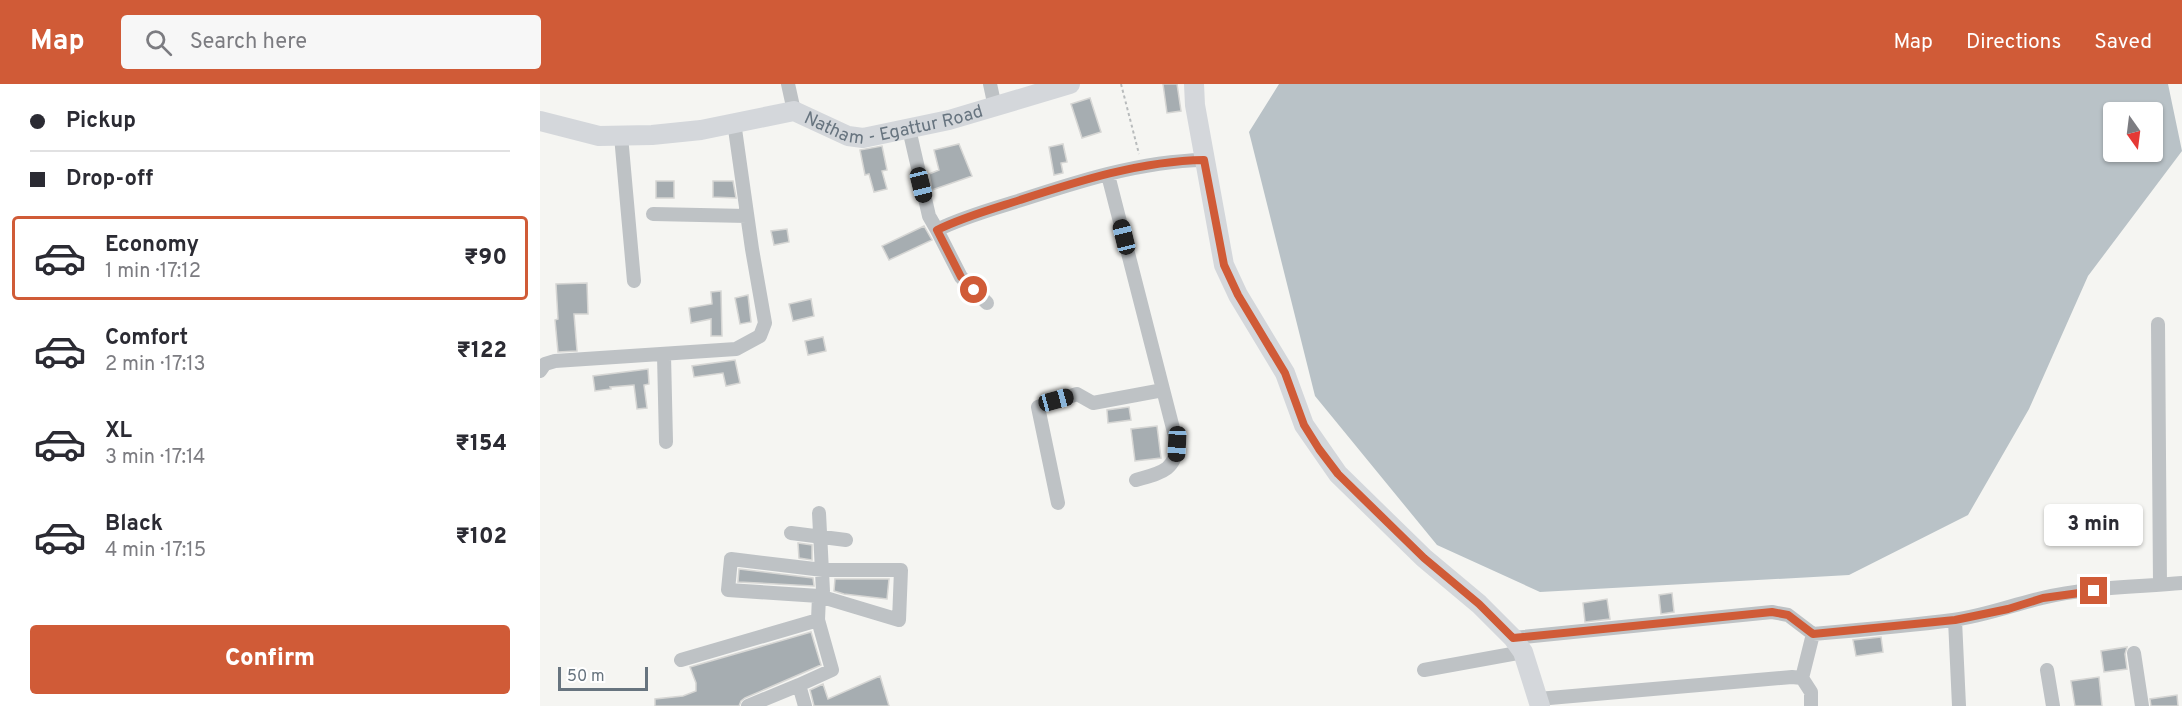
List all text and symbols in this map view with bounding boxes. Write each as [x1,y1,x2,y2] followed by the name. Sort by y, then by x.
[121,15,541,69] search box
[30,24,85,60] text: Map
[142,26,175,59] icon: search
[190,29,307,56] text: Search here
[1893,29,1933,56] text: Map
[1966,29,2061,56] text: Directions
[2094,29,2152,56] text: Saved
[800,101,986,151] street label: Natham - Egattur Road
[2103,102,2163,162] north arrow
[2103,102,2163,162] map controls
[66,108,136,135] text: Pickup
[908,165,934,205] car
[66,166,153,193] text: Drop-off
[1111,217,1137,257] car
[33,231,87,285] icon: car
[105,232,199,259] text: Economy
[464,245,507,272] text: ₹90
[105,259,201,285] text: 1 min · 17:12
[960,276,987,303] route start
[33,324,87,378] icon: car
[105,325,188,352] text: Comfort
[457,338,507,365] text: ₹122
[105,352,206,378] text: 2 min · 17:13
[1036,387,1076,413] car
[33,417,87,471] icon: car
[105,418,132,445] text: XL
[1167,426,1187,462] car
[455,431,507,458] text: ₹154
[105,445,205,471] text: 3 min · 17:14
[2044,504,2144,546] callout: 3 min
[33,510,87,564] icon: car
[105,511,163,538] text: Black
[2067,512,2120,538] text: 3 min
[455,524,507,551] text: ₹102
[105,538,206,564] text: 4 min · 17:15
[2080,577,2107,604] route end
[30,625,510,694] button: Confirm
[558,664,648,692] scale bar
[567,667,605,687] text: 50 m

